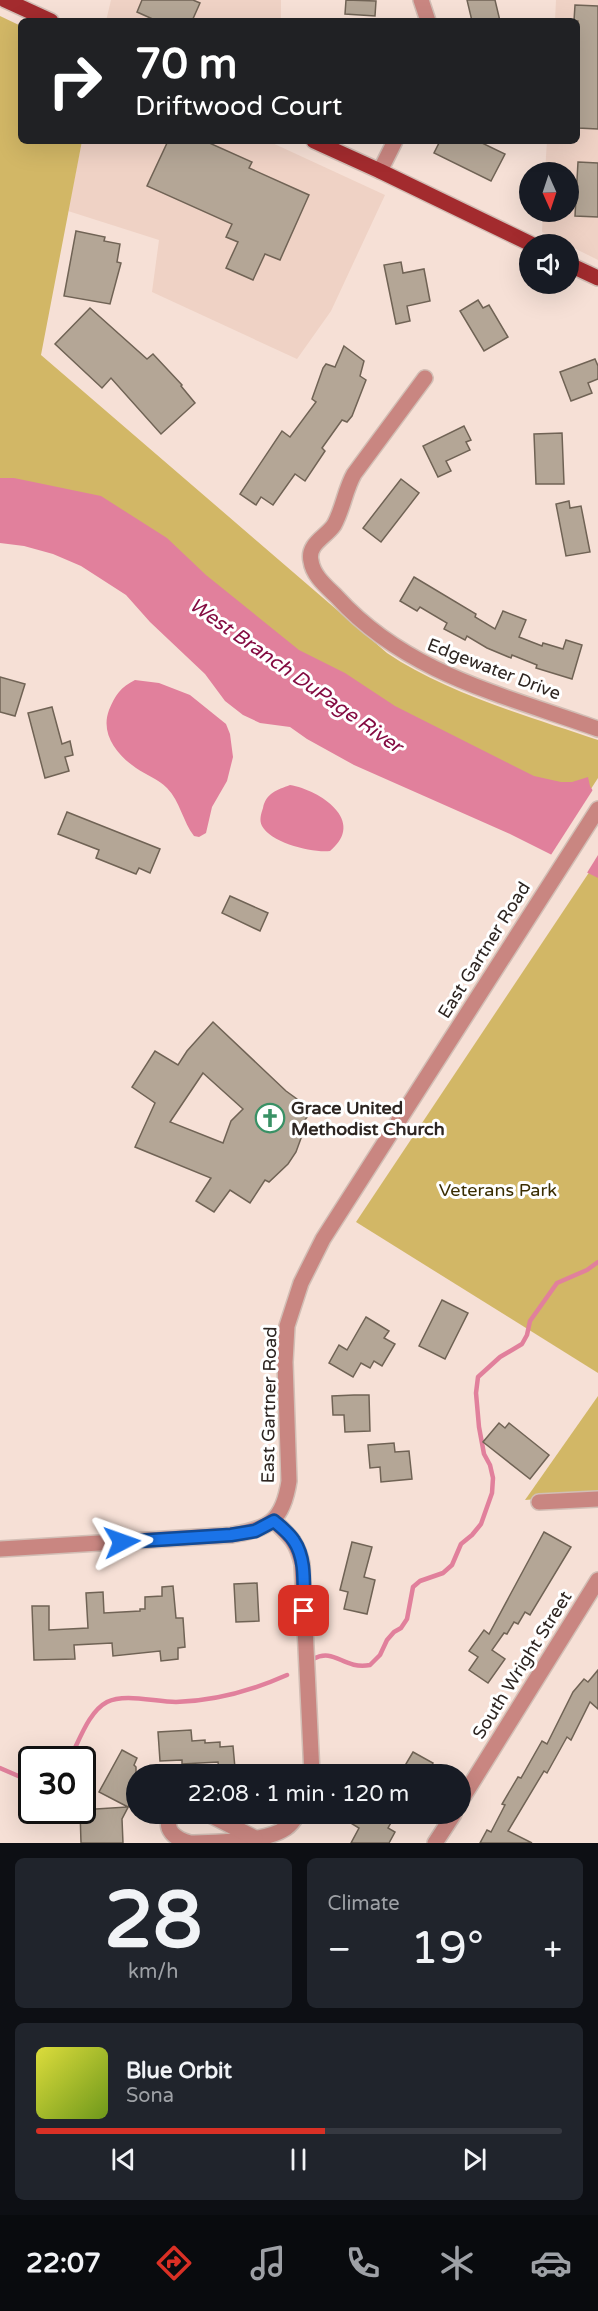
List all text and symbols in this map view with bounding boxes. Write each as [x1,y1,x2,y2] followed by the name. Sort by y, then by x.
[135,39,237,90] text: 70 m
[36,42,114,120] icon: right
[135,90,342,123] text: Driftwood Court
[519,162,579,222] north arrow
[519,162,579,294] map controls
[519,234,579,294] button: sound
[184,593,409,760] water label: West Branch DuPage River
[424,633,564,705] street label: Edgewater Drive
[433,878,535,1022] street label: East Gartner Road
[291,1097,445,1140] place label: Grace United Methodist Church
[254,1102,286,1134] church icon: Grace United Methodist Church
[439,1179,557,1201] park label: Veterans Park
[257,1326,281,1484] street label: East Gartner Road
[90,1510,154,1574] position arrow
[278,1585,329,1636] pin
[468,1587,576,1743] street label: South Wright Street
[287,1594,320,1627] icon: arrive
[18,1746,96,1824] speed limit sign: 30
[188,1781,409,1807] text: 22:08 · 1 min · 120 m
[104,1874,202,1968] text: 28
[328,1892,400,1916] text: Climate
[410,1922,484,1976] text: 19°
[328,1930,351,1969] text: −
[543,1930,562,1969] text: +
[128,1960,178,1984] text: km/h
[126,2058,232,2084] text: Blue Orbit
[126,2084,174,2108] text: Sona
[107,2143,140,2176] icon: previous
[282,2143,315,2176] icon: pause
[458,2143,491,2176] icon: next
[153,2242,195,2284] icon: directions
[247,2242,289,2284] icon: music
[342,2242,384,2284] icon: phone
[436,2242,478,2284] icon: climate
[530,2242,572,2284] icon: car
[26,2247,101,2280] text: 22:07

